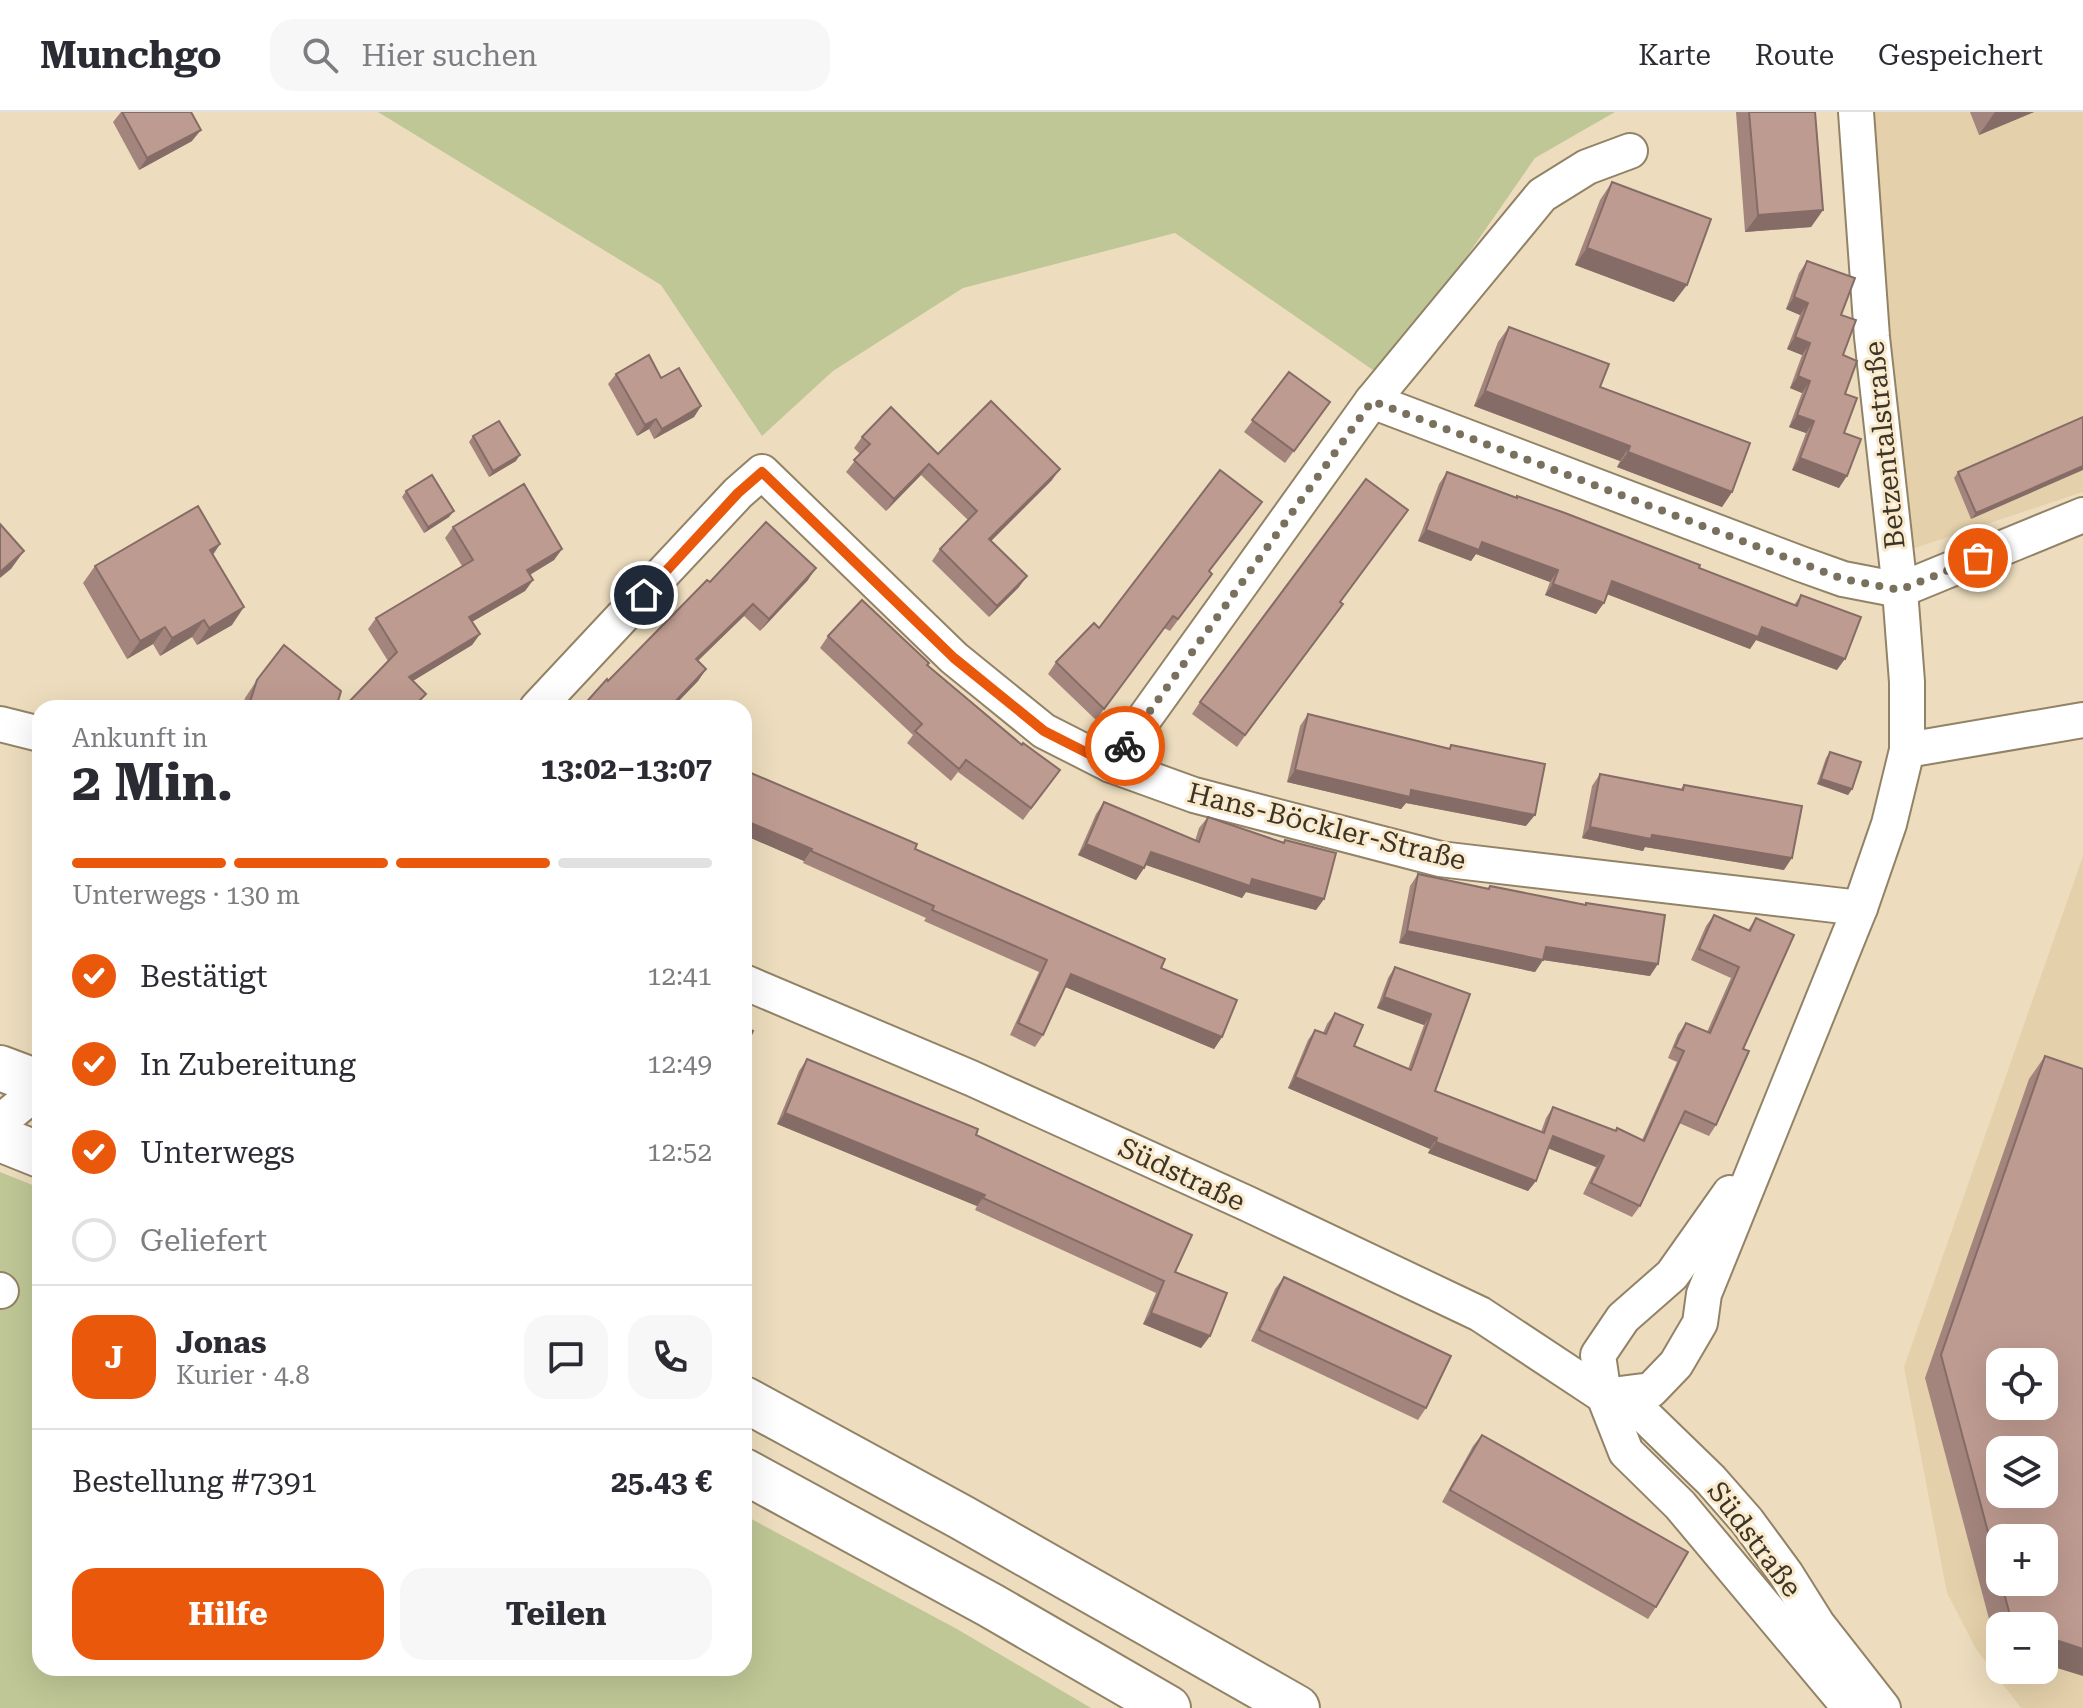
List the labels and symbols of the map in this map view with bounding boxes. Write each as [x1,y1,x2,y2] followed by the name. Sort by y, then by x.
[1857,339,1912,550] street label: Betzentalstraße
[1944,524,2012,592] pin
[610,561,678,629] pin
[1085,706,1165,786] courier
[1184,776,1470,877] street label: Hans-Böckler-Straße
[1113,1131,1250,1218] street label: Südstraße
[1701,1475,1809,1603] street label: Südstraße

